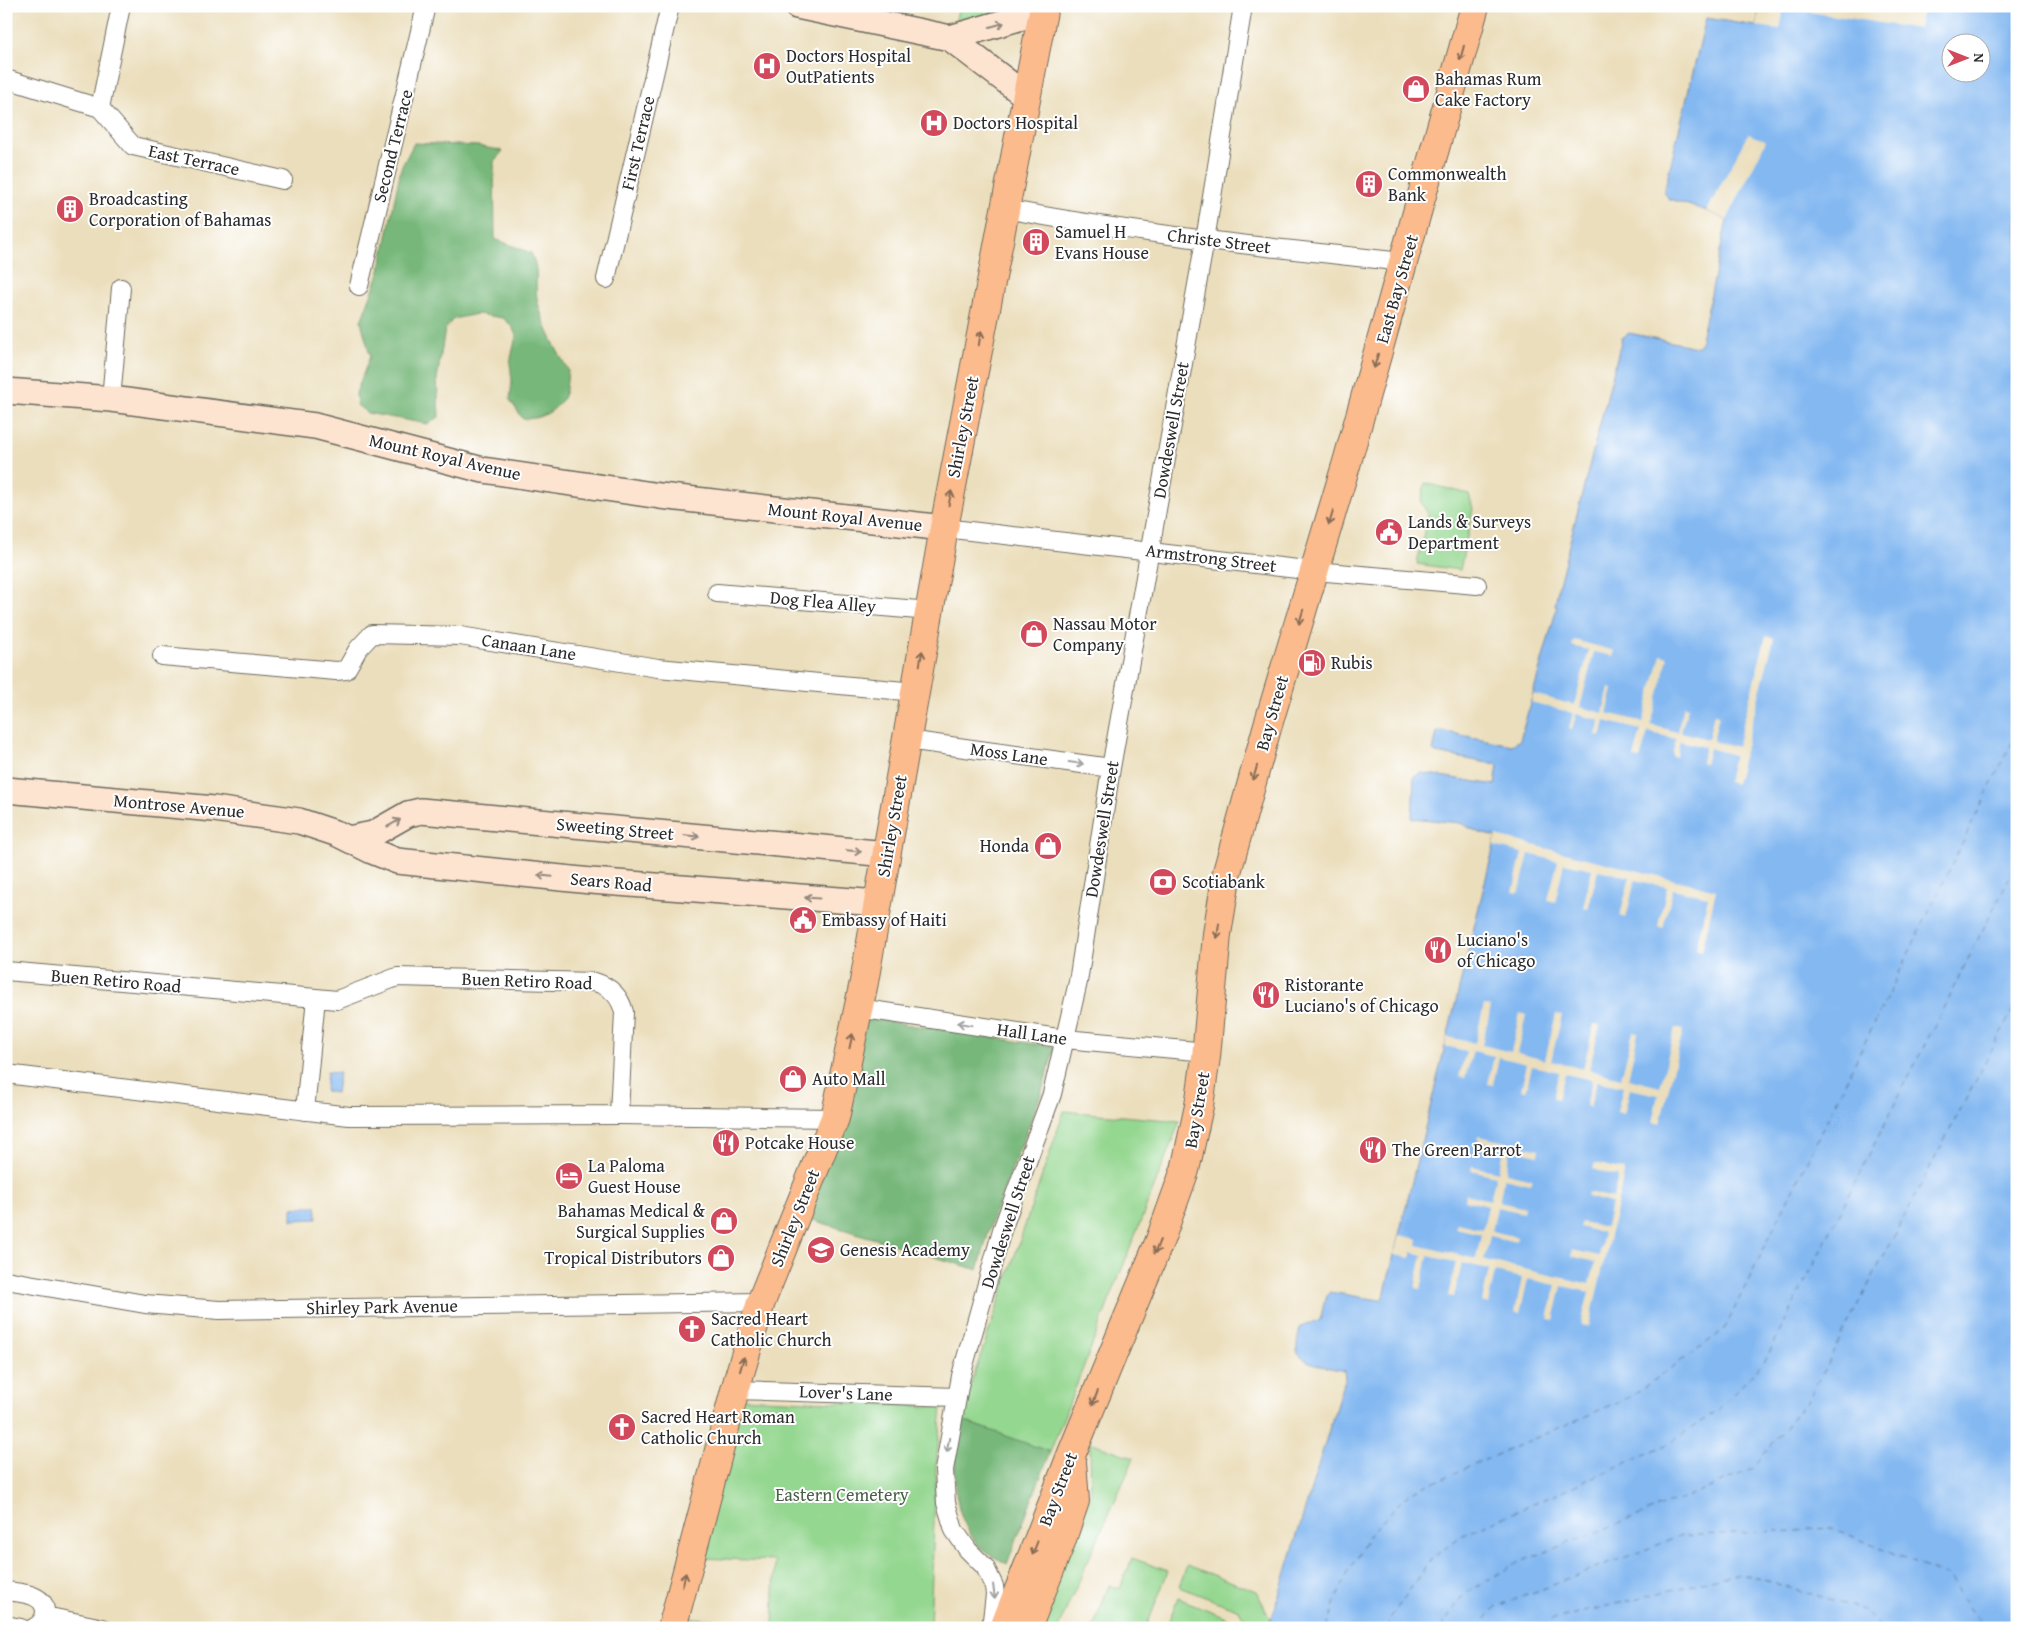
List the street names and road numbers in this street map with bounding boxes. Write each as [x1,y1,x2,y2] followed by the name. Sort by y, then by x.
[365,87,420,205] street label: Second Terrace
[614,93,661,193] street label: First Terrace
[146,137,242,182] street label: East Terrace
[1166,221,1273,260] street label: Christe Street
[1368,231,1425,347] street label: East Bay Street
[1145,359,1196,500] street label: Dowdeswell Street
[939,373,986,480] street label: Shirley Street
[366,426,524,487] street label: Mount Royal Avenue
[766,495,924,538] street label: Mount Royal Avenue
[1144,536,1279,579] street label: Armstrong Street
[769,583,877,620] street label: Dog Flea Alley
[480,626,578,667] street label: Canaan Lane
[1248,671,1295,754] street label: Bay Street
[969,735,1050,772] street label: Moss Lane
[1077,758,1126,899] street label: Dowdeswell Street
[869,772,914,879] street label: Shirley Street
[112,786,246,825] street label: Montrose Avenue
[555,810,676,847] street label: Sweeting Street
[569,864,653,899] street label: Sears Road
[50,961,183,1000] street label: Buen Retiro Road
[461,965,593,996] street label: Buen Retiro Road
[995,1015,1069,1052] street label: Hall Lane
[1177,1069,1217,1150] street label: Bay Street
[973,1151,1042,1292] street label: Dowdeswell Street
[763,1164,827,1271] street label: Shirley Street
[306,1292,458,1321] street label: Shirley Park Avenue
[799,1377,893,1408] street label: Lover's Lane
[1031,1447,1084,1530] street label: Bay Street

